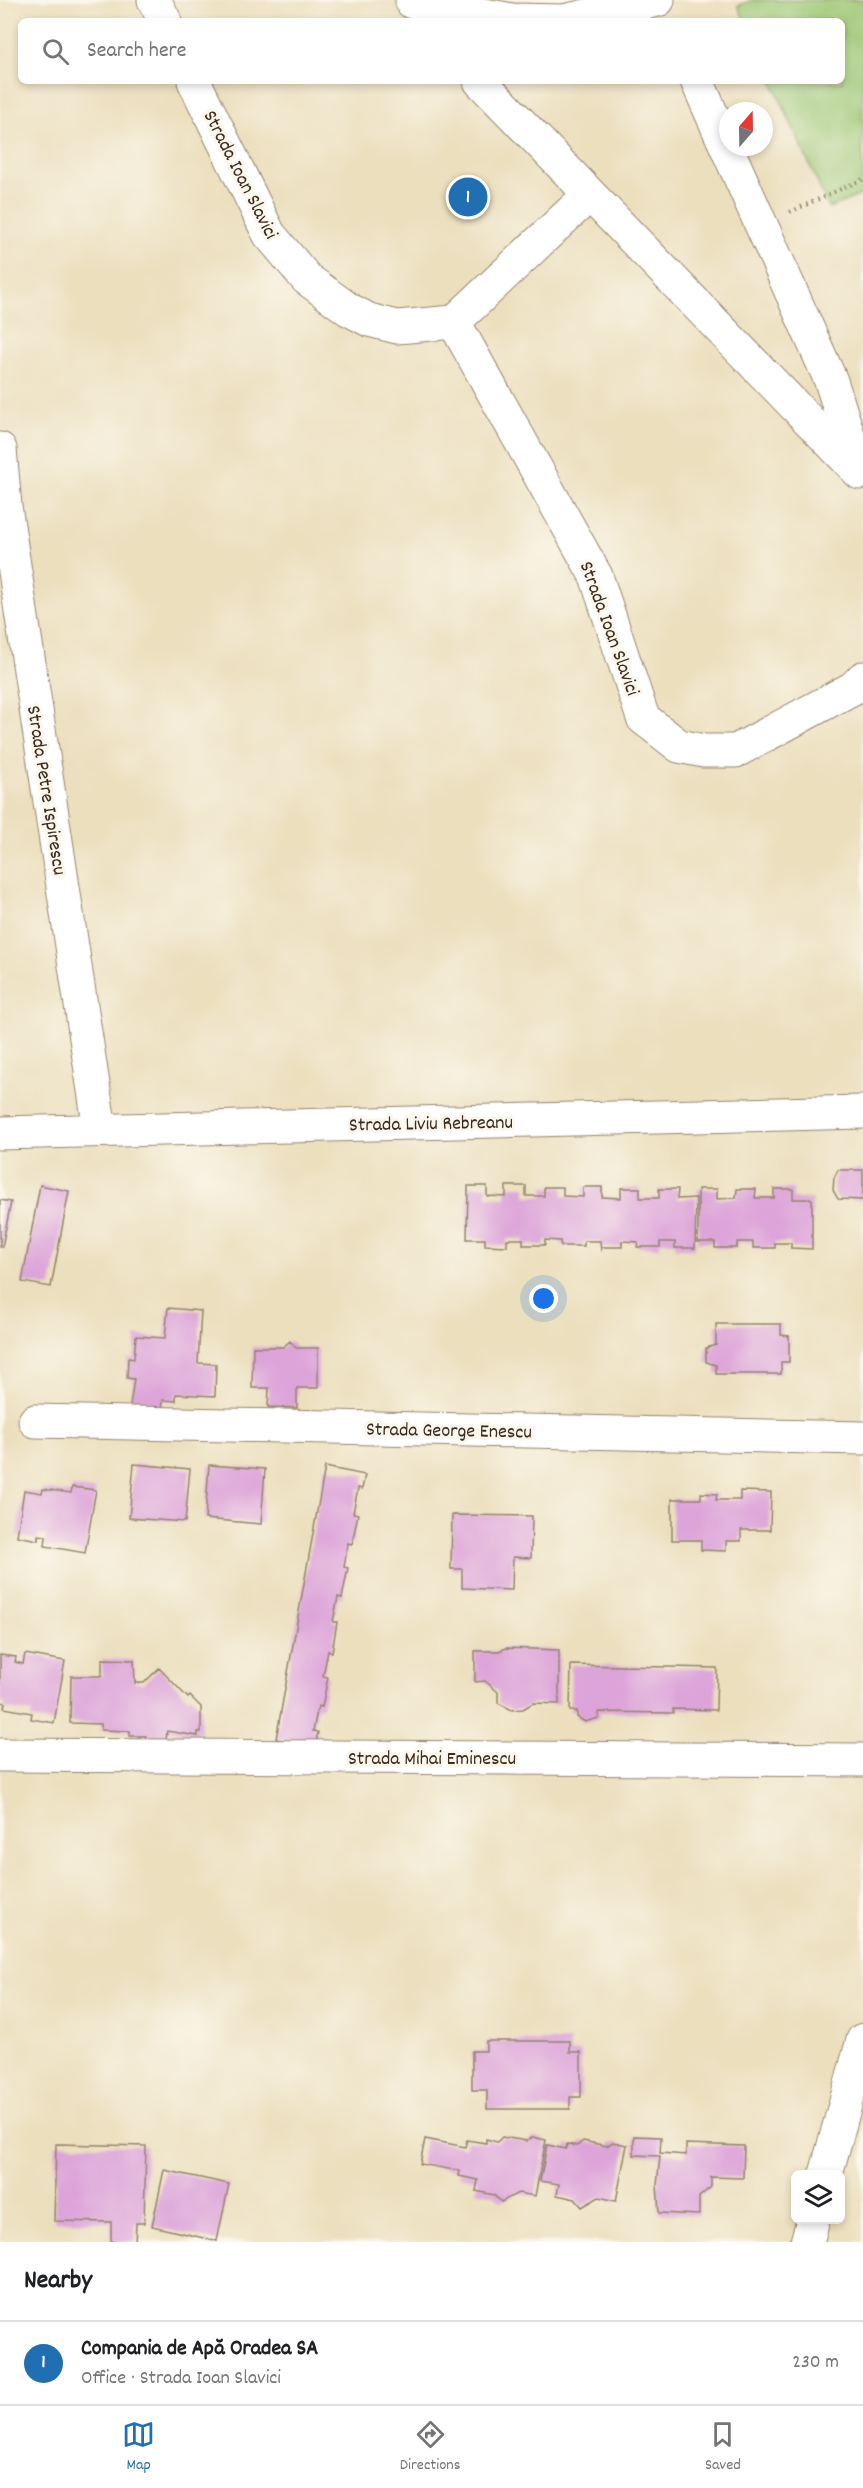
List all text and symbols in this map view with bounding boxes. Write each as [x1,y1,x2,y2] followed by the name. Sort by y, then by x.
[18,18,845,84] search box
[39,35,72,68] icon: search
[87,36,186,67] text: Search here
[719,102,773,156] north arrow
[195,106,284,245] street label: Strada Ioan Slavici
[448,174,488,220] pin: 1
[571,558,646,701] street label: Strada Ioan Slavici
[18,704,72,877] street label: Strada Petre Ispirescu
[349,1110,513,1140] street label: Strada Liviu Rebreanu
[529,1284,558,1313] your location
[366,1417,532,1447] street label: Strada George Enescu
[348,1746,516,1774] street label: Strada Mihai Eminescu
[791,2170,845,2224] map controls
[791,2170,845,2224] button: layers
[24,2263,92,2300] text: Nearby
[81,2334,318,2365] text: Compania de Apă Oradea SA
[41,2349,46,2377] text: 1
[792,2349,839,2377] text: 230 m
[81,2365,281,2393] text: Office · Strada Ioan Slavici
[122,2418,155,2477] tab: Map
[400,2418,460,2477] tab: Directions
[705,2418,741,2477] tab: Saved

